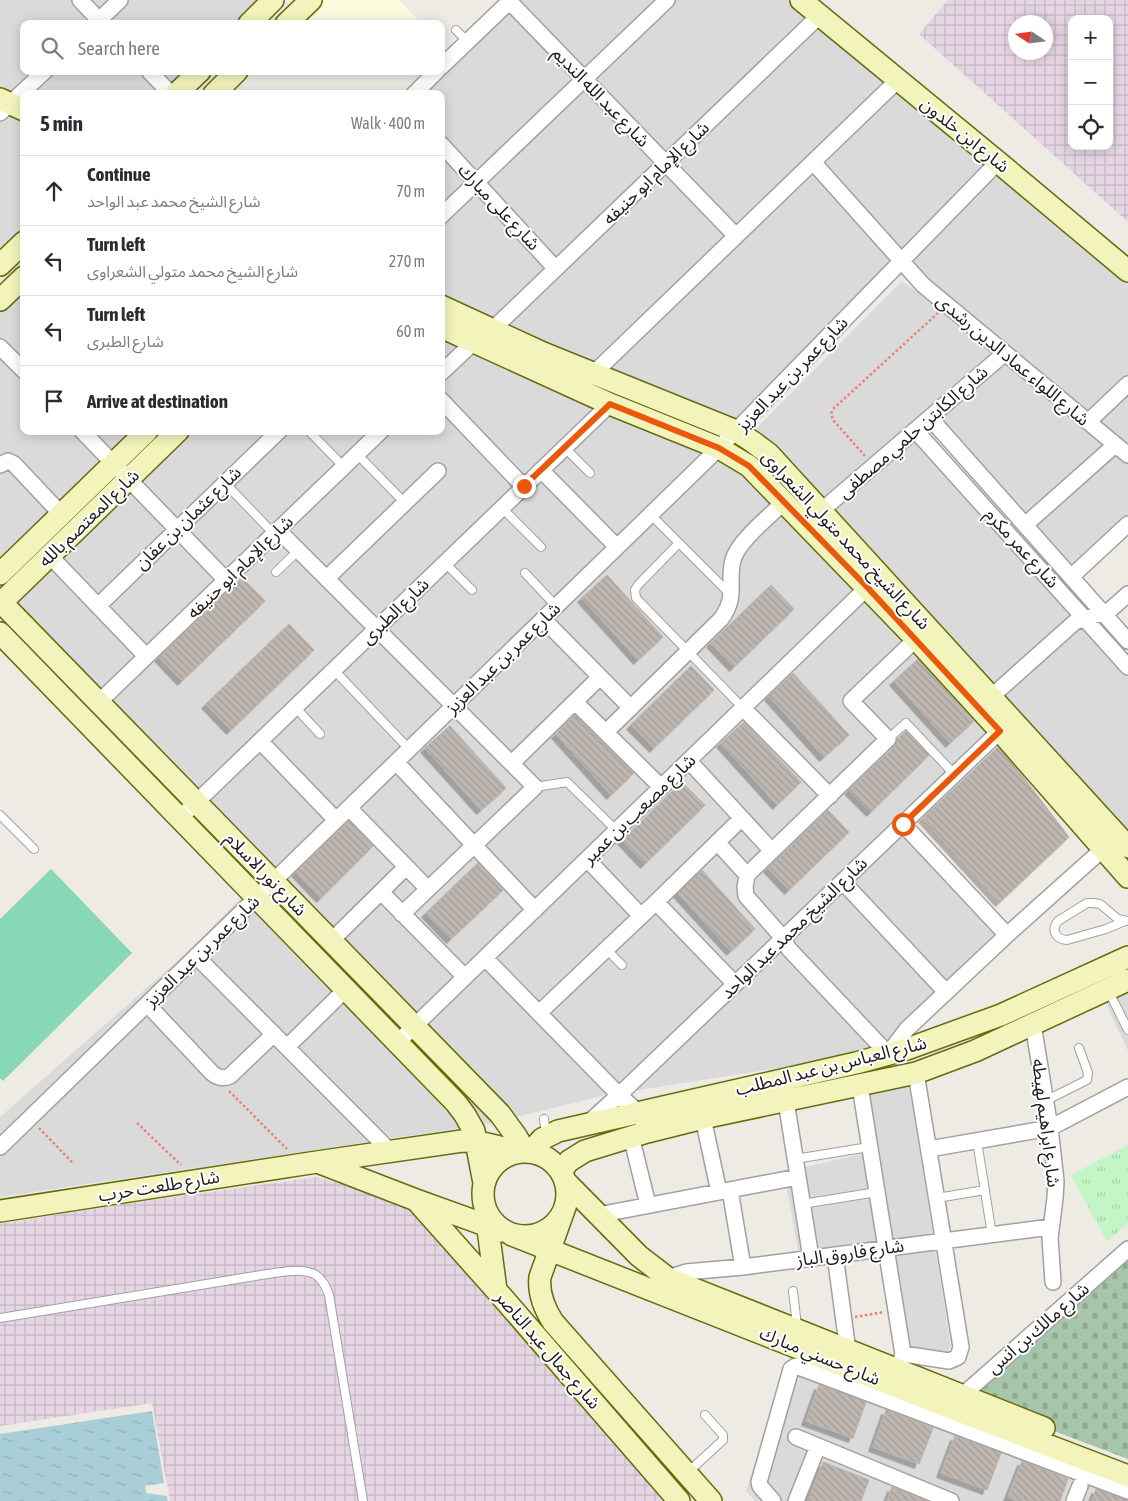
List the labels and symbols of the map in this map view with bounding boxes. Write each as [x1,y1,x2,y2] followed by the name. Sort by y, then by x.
[1008,15,1053,60] north arrow
[546,42,654,154] street label: شارع عبد الله النديم
[914,92,1014,180] street label: شارع ابن خلدون
[598,117,716,231] street label: شارع الإمام ابو حنيفه
[451,159,545,257] street label: شارع على مبارك
[930,289,1094,433] street label: شارع اللواء عماد الدين رشدى
[731,312,855,439] street label: شارع عمر بن عبد العزيز
[833,361,995,505] street label: شارع الكابتن حلمي مصطفى
[755,446,935,636] street label: شارع الشيخ محمد متولي الشعراوى
[130,462,248,577] street label: شارع عثمان بن عفان
[34,464,146,574] street label: شارع المعتصم بالله
[513,475,536,498] route end
[978,503,1064,595] street label: شارع عمر مكرم
[182,511,300,625] street label: شارع الإمام ابو حنيفه
[356,573,436,651] street label: شارع الطبرى
[440,597,567,721] street label: شارع عمر بن عبد العزيز
[577,749,702,872] street label: شارع مصعب بن عمير
[892,813,915,836] route start
[218,827,312,923] street label: شارع نور الاسلام
[716,852,874,1006] street label: شارع الشيخ محمد عبد الواحد
[139,890,266,1014] street label: شارع عمر بن عبد العزيز
[733,1032,930,1103] street label: شارع العباس بن عبد المطلب
[1024,1057,1065,1189] street label: شارع ابراهيم لهيطه
[97,1166,222,1209] street label: شارع طلعت حرب
[794,1235,906,1275] street label: شارع فاروق الباز
[982,1278,1096,1381] street label: شارع مالك بن انس
[488,1286,605,1416] street label: شارع جمال عبد الناصر
[755,1322,884,1393] street label: شارع حسني مبارك

